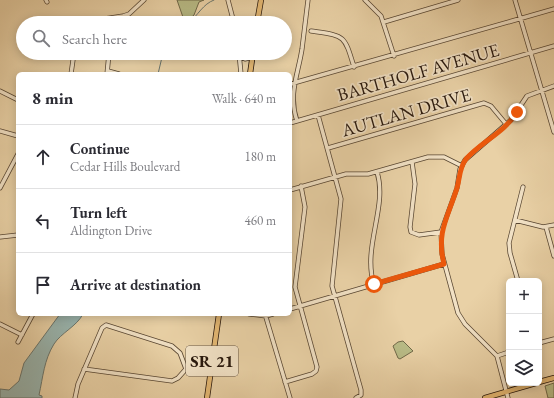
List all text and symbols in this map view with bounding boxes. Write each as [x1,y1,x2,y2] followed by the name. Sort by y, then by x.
[16,16,292,60] search box
[30,27,52,49] icon: search
[62,29,127,48] text: Search here
[334,38,502,106] street label: BARTHOLF AVENUE
[338,83,473,142] street label: AUTLAN DRIVE
[32,87,73,109] text: 8 min
[212,90,276,107] text: Walk · 640 m
[508,103,526,121] route end
[70,139,130,158] text: Continue
[32,146,54,168] icon: ahead
[245,148,276,165] text: 180 m
[70,158,180,175] text: Cedar Hills Boulevard
[70,203,127,222] text: Turn left
[32,210,54,232] icon: left
[245,212,276,229] text: 460 m
[70,222,152,239] text: Aldington Drive
[32,274,54,296] icon: arrive
[70,275,201,294] text: Arrive at destination
[365,275,383,293] route start
[506,278,542,386] map controls
[506,278,542,314] button: +
[506,314,542,350] button: −
[186,346,238,376] road number: SR 21
[506,350,542,386] button: layers

